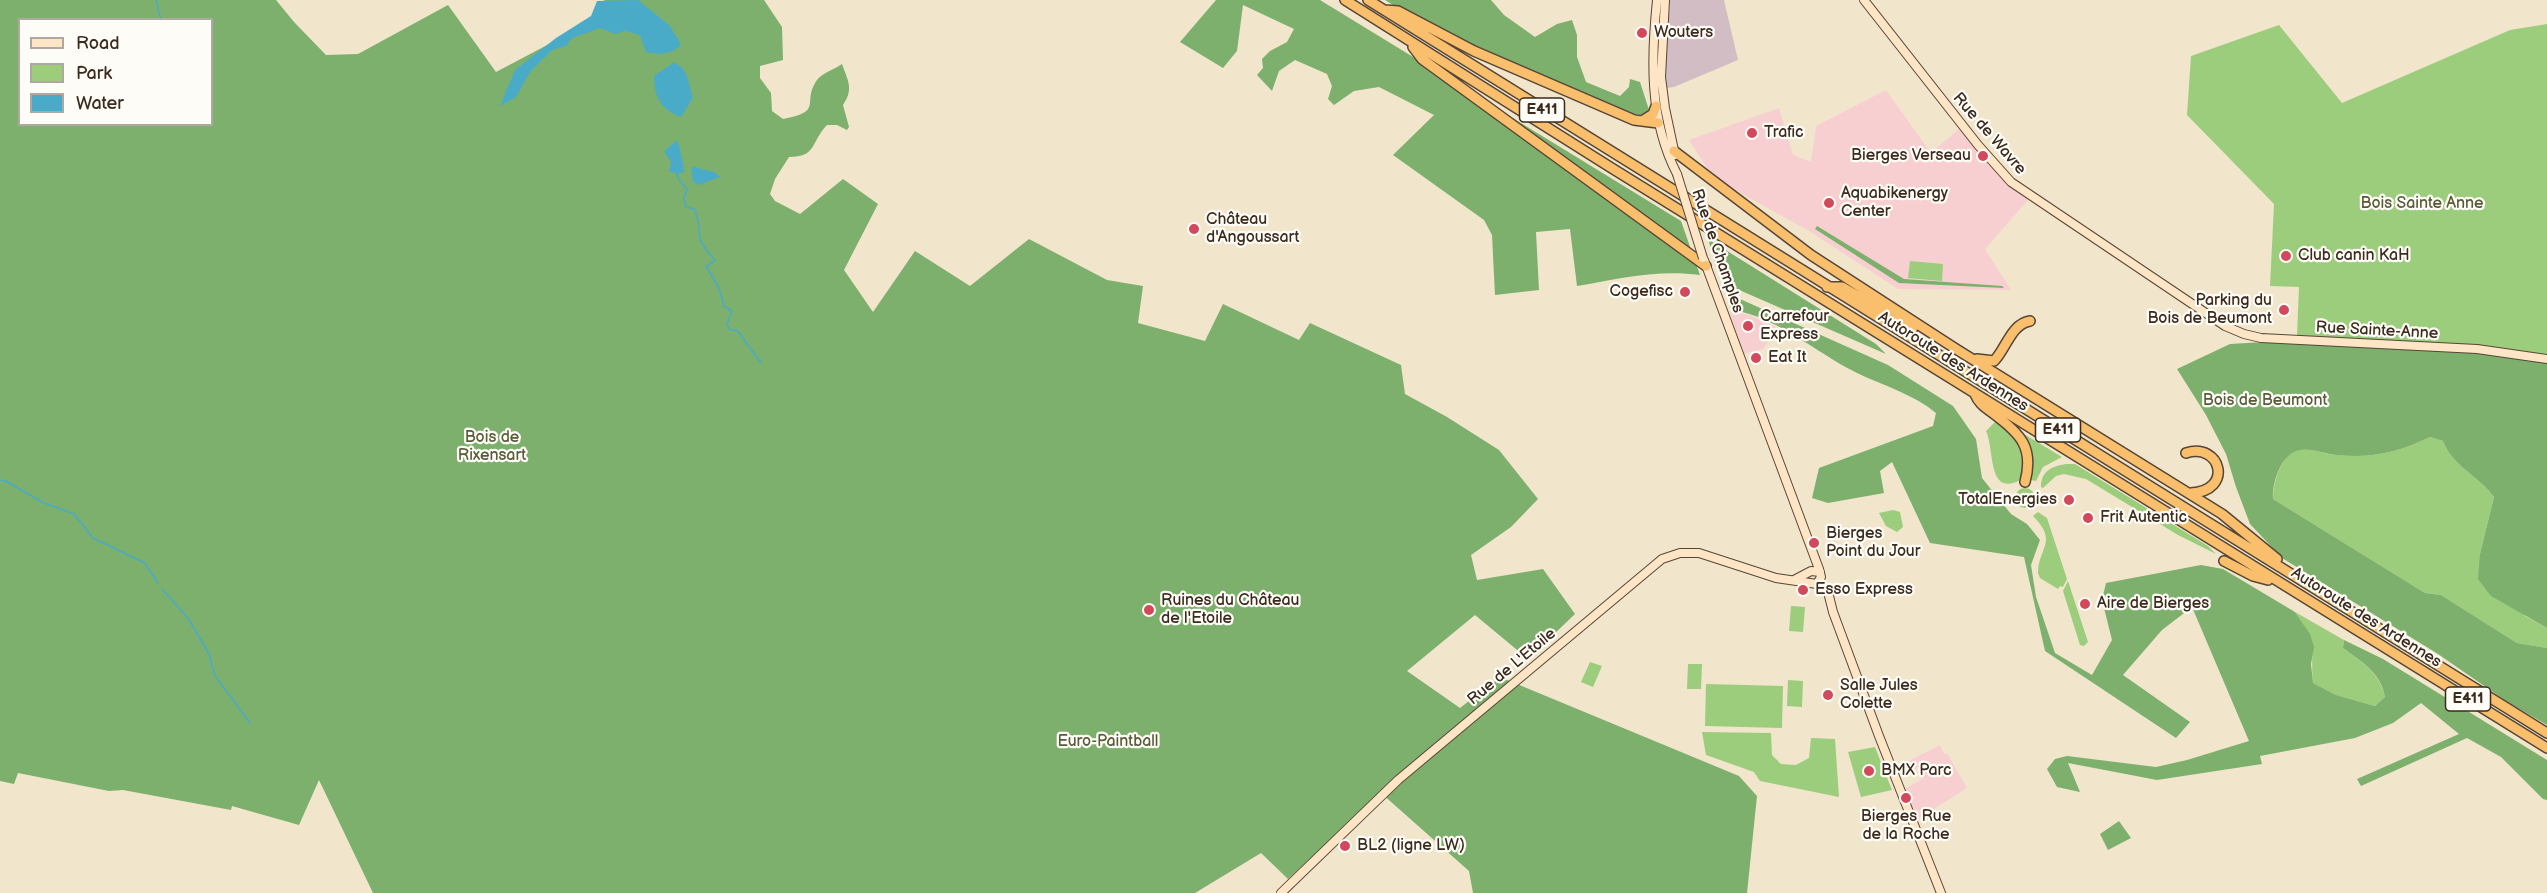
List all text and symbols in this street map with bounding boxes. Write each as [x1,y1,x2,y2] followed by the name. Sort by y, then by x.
[18,18,213,126] legend
[1654,23,1713,43] place label: Wouters
[1635,26,1649,40] marker: Wouters
[76,33,120,54] text: Road
[76,63,112,84] text: Park
[1948,89,2030,179] street label: Rue de Wavre
[76,93,124,114] text: Water
[1520,98,1564,122] road number: E411
[1764,123,1804,143] place label: Trafic
[1745,126,1759,140] marker: Trafic
[1851,146,1971,166] place label: Bierges Verseau
[1976,149,1990,163] marker: Bierges Verseau
[1841,184,1948,222] place label: Aquabikenergy Center
[1687,187,1747,315] street label: Rue de Champles
[2360,194,2484,214] park label: Bois Sainte Anne
[1822,196,1836,210] marker: Aquabikenergy Center
[1206,210,1299,248] place label: Château d'Angoussart
[1187,222,1201,236] marker: Château d'Angoussart
[2298,246,2410,266] place label: Club canin KaH
[2279,249,2293,263] marker: Club canin KaH
[1610,282,1673,302] place label: Cogefisc
[1678,285,1692,299] marker: Cogefisc
[2147,291,2272,329] place label: Parking du Bois de Beumont
[2277,303,2291,317] marker: Parking du Bois de Beumont
[1760,307,1829,345] place label: Carrefour Express
[1874,308,2032,416] street label: Autoroute des Ardennes
[2315,318,2439,344] street label: Rue Sainte-Anne
[1741,319,1755,333] marker: Carrefour Express
[1768,348,1807,368] place label: Eat It
[1749,351,1763,365] marker: Eat It
[2203,391,2327,411] park label: Bois de Beumont
[2036,418,2080,442] road number: E411
[458,428,526,466] park label: Bois de Rixensart
[1958,490,2057,510] place label: TotalEnergies
[2062,493,2076,507] marker: TotalEnergies
[2100,508,2187,528] place label: Frit Autentic
[2081,511,2095,525] marker: Frit Autentic
[1826,524,1921,562] place label: Bierges Point du Jour
[1807,536,1821,550] marker: Bierges Point du Jour
[2287,564,2445,672] street label: Autoroute des Ardennes
[1815,580,1913,600] place label: Esso Express
[1796,583,1810,597] marker: Esso Express
[1161,591,1299,629] place label: Ruines du Château de l'Etoile
[2097,594,2209,614] place label: Aire de Bierges
[2078,597,2092,611] marker: Aire de Bierges
[1142,603,1156,617] marker: Ruines du Château de l'Etoile
[1464,625,1560,709] street label: Rue de L'Etoile
[1840,676,1918,714] place label: Salle Jules Colette
[2446,687,2490,711] road number: E411
[1821,688,1835,702] marker: Salle Jules Colette
[1058,732,1158,752] park label: Euro-Paintball
[1881,761,1952,781] place label: BMX Parc
[1862,764,1876,778] marker: BMX Parc
[1899,791,1913,805] marker: Bierges Rue de la Roche
[1861,807,1951,845] place label: Bierges Rue de la Roche
[1357,836,1465,856] place label: BL2 (ligne LW)
[1338,839,1352,853] marker: BL2 (ligne LW)

